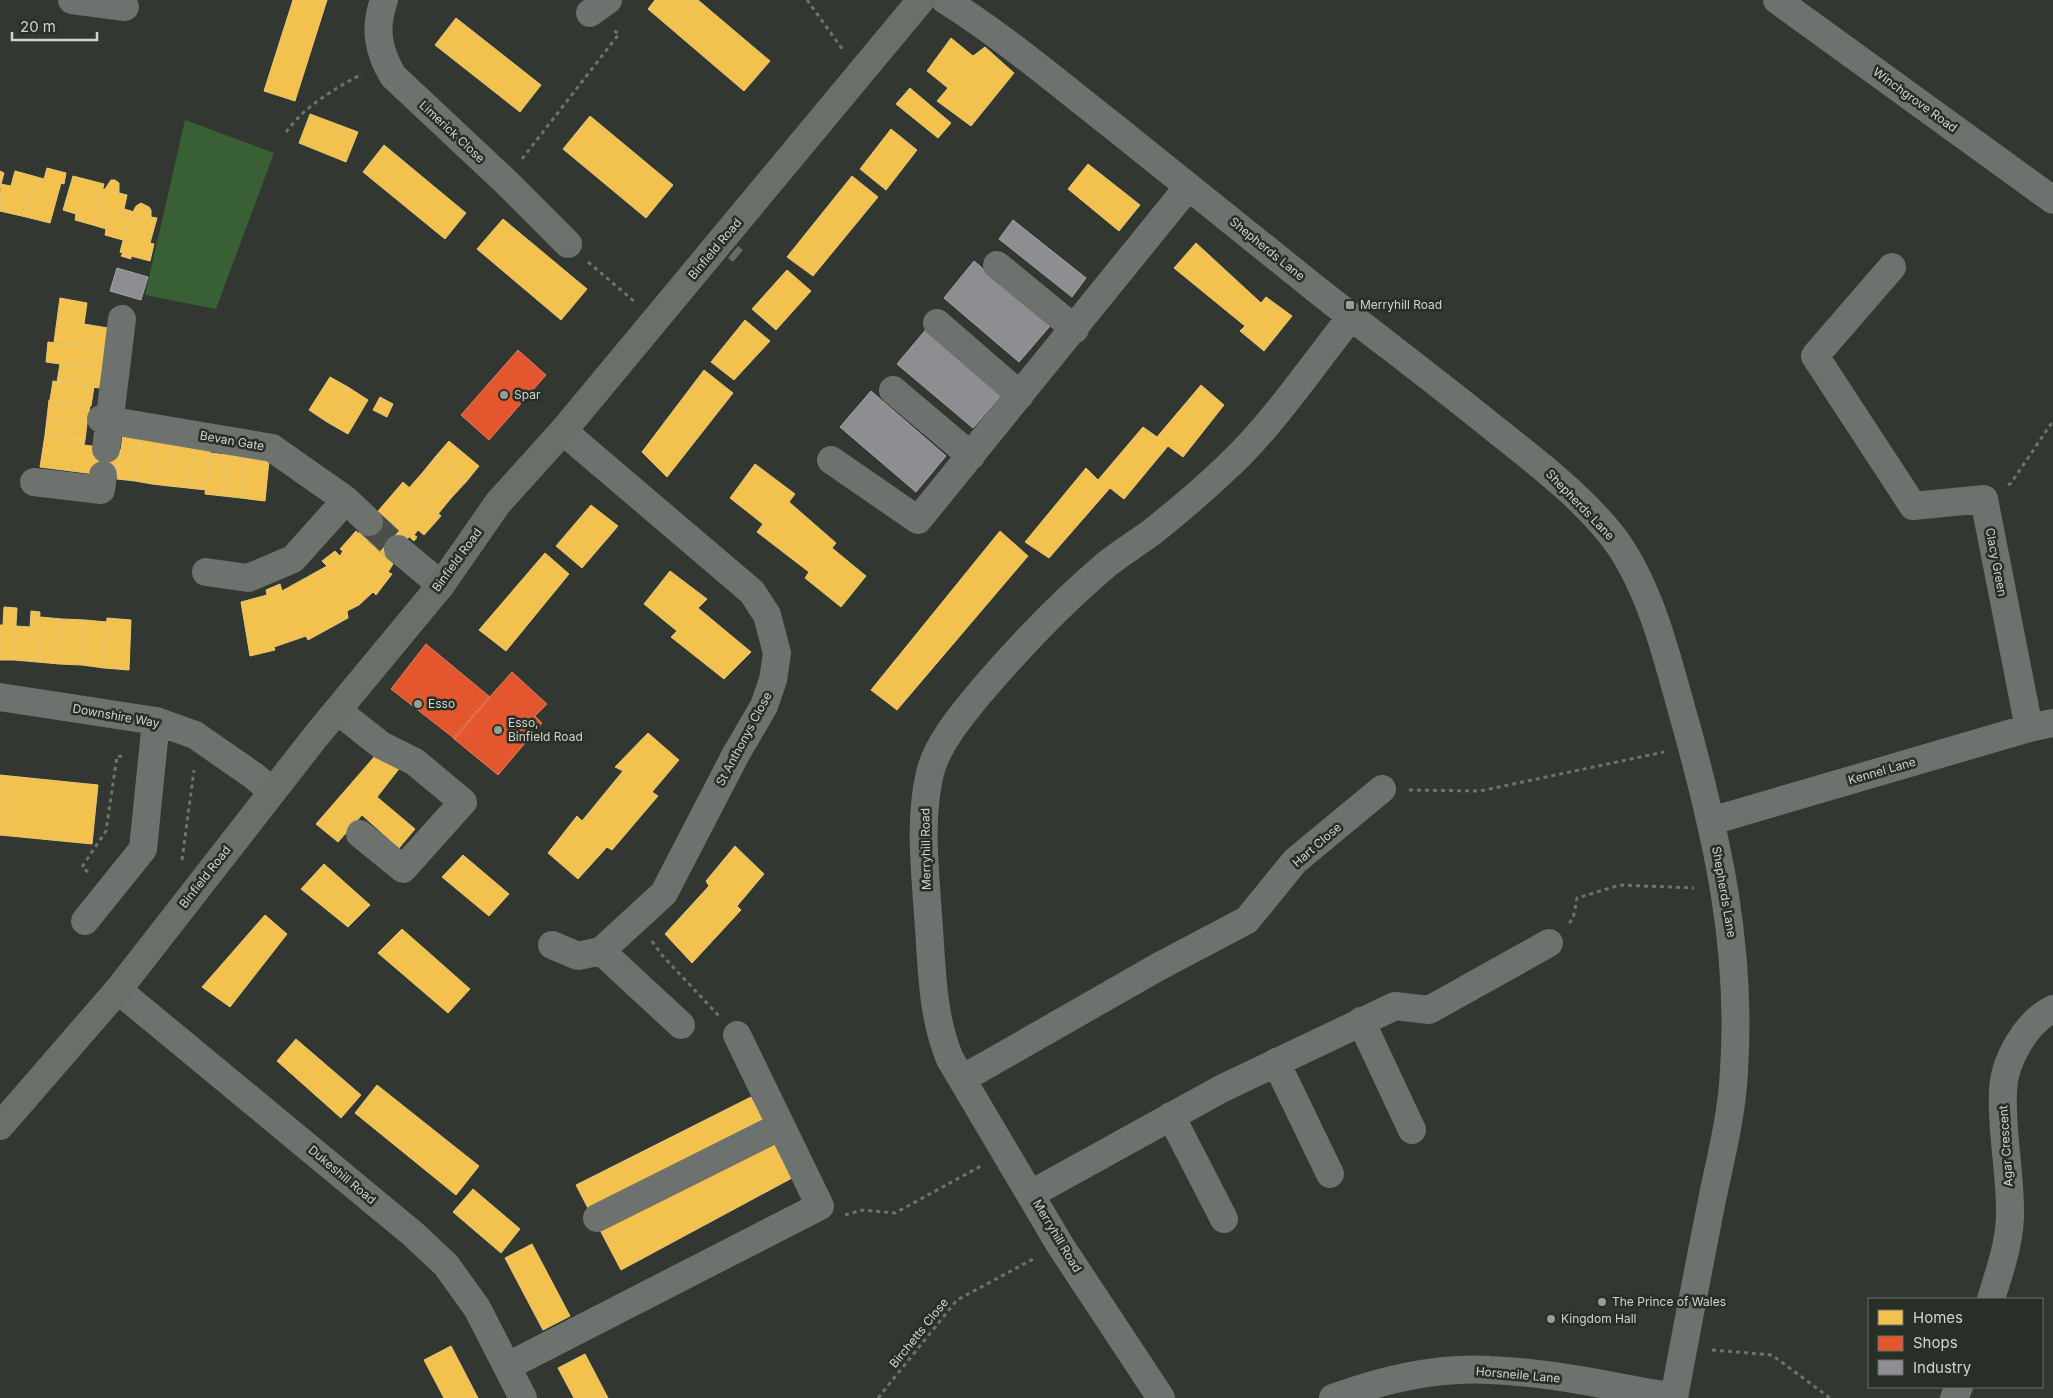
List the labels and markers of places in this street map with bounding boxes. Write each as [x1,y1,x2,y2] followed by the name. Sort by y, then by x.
[1360,297,1442,312] place label: Merryhill Road
[1344,299,1356,311] marker: Merryhill Road
[514,387,541,402] place label: Spar
[498,389,510,401] marker: Spar
[428,696,455,711] place label: Esso
[412,698,424,710] marker: Esso
[508,715,583,744] place label: Esso, Binfield Road
[492,724,504,736] marker: Esso, Binfield Road
[1612,1294,1726,1309] place label: The Prince of Wales
[1596,1296,1608,1308] marker: The Prince of Wales
[1561,1311,1637,1326] place label: Kingdom Hall
[1545,1313,1557,1325] marker: Kingdom Hall

